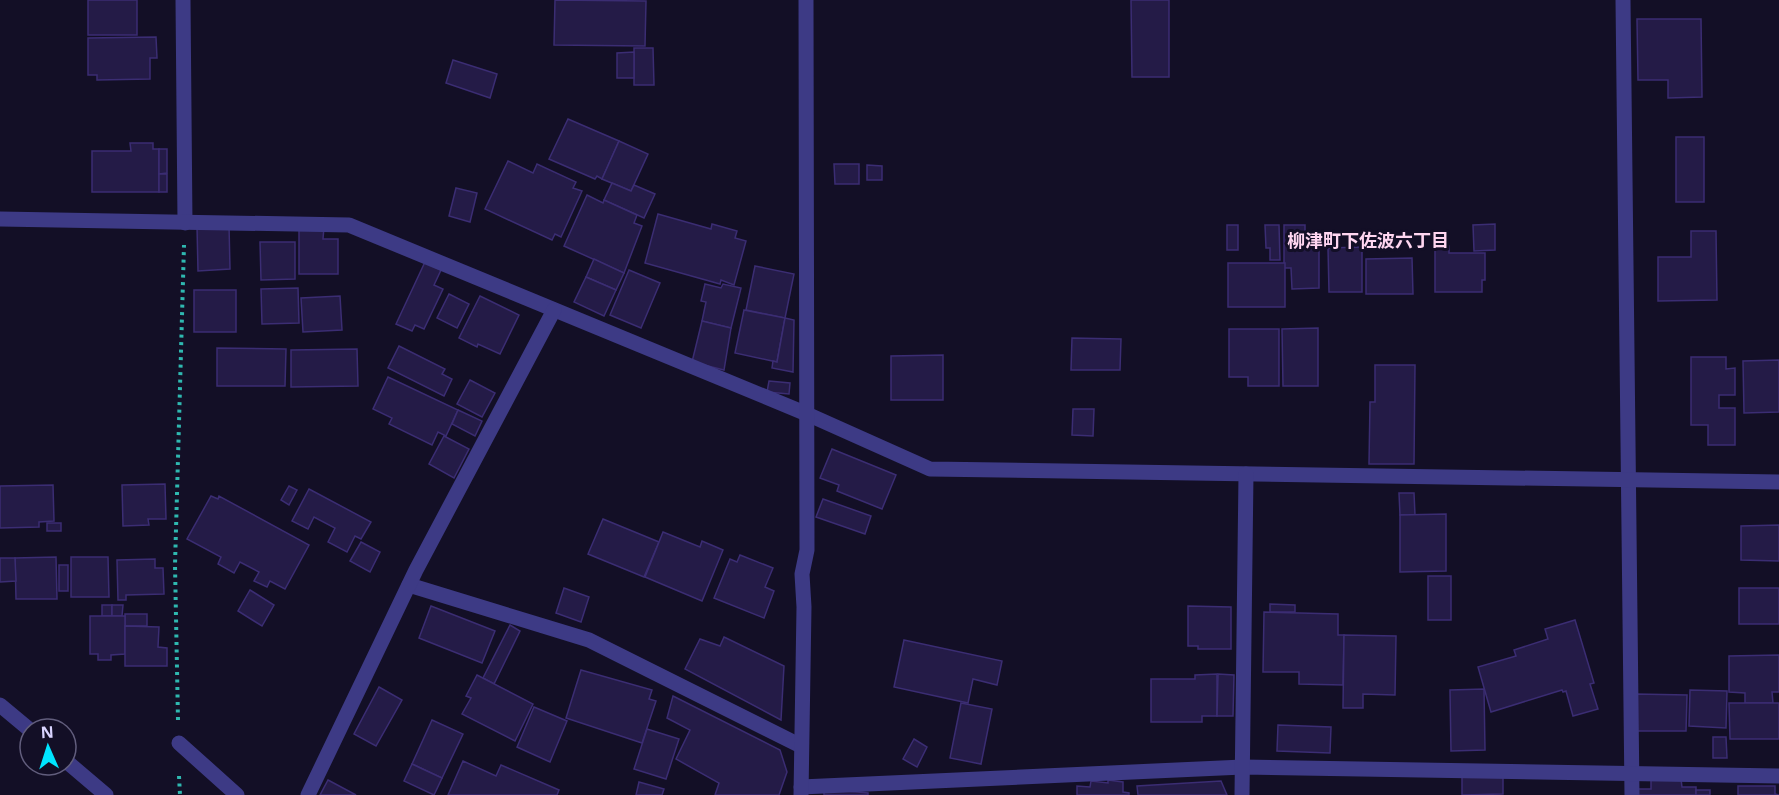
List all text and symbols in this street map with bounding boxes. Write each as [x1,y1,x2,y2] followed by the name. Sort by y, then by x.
[1287,228,1449,252] district label: 柳津町下佐波六丁目
[18,717,78,777] north arrow
[40,721,54,743] text: N

